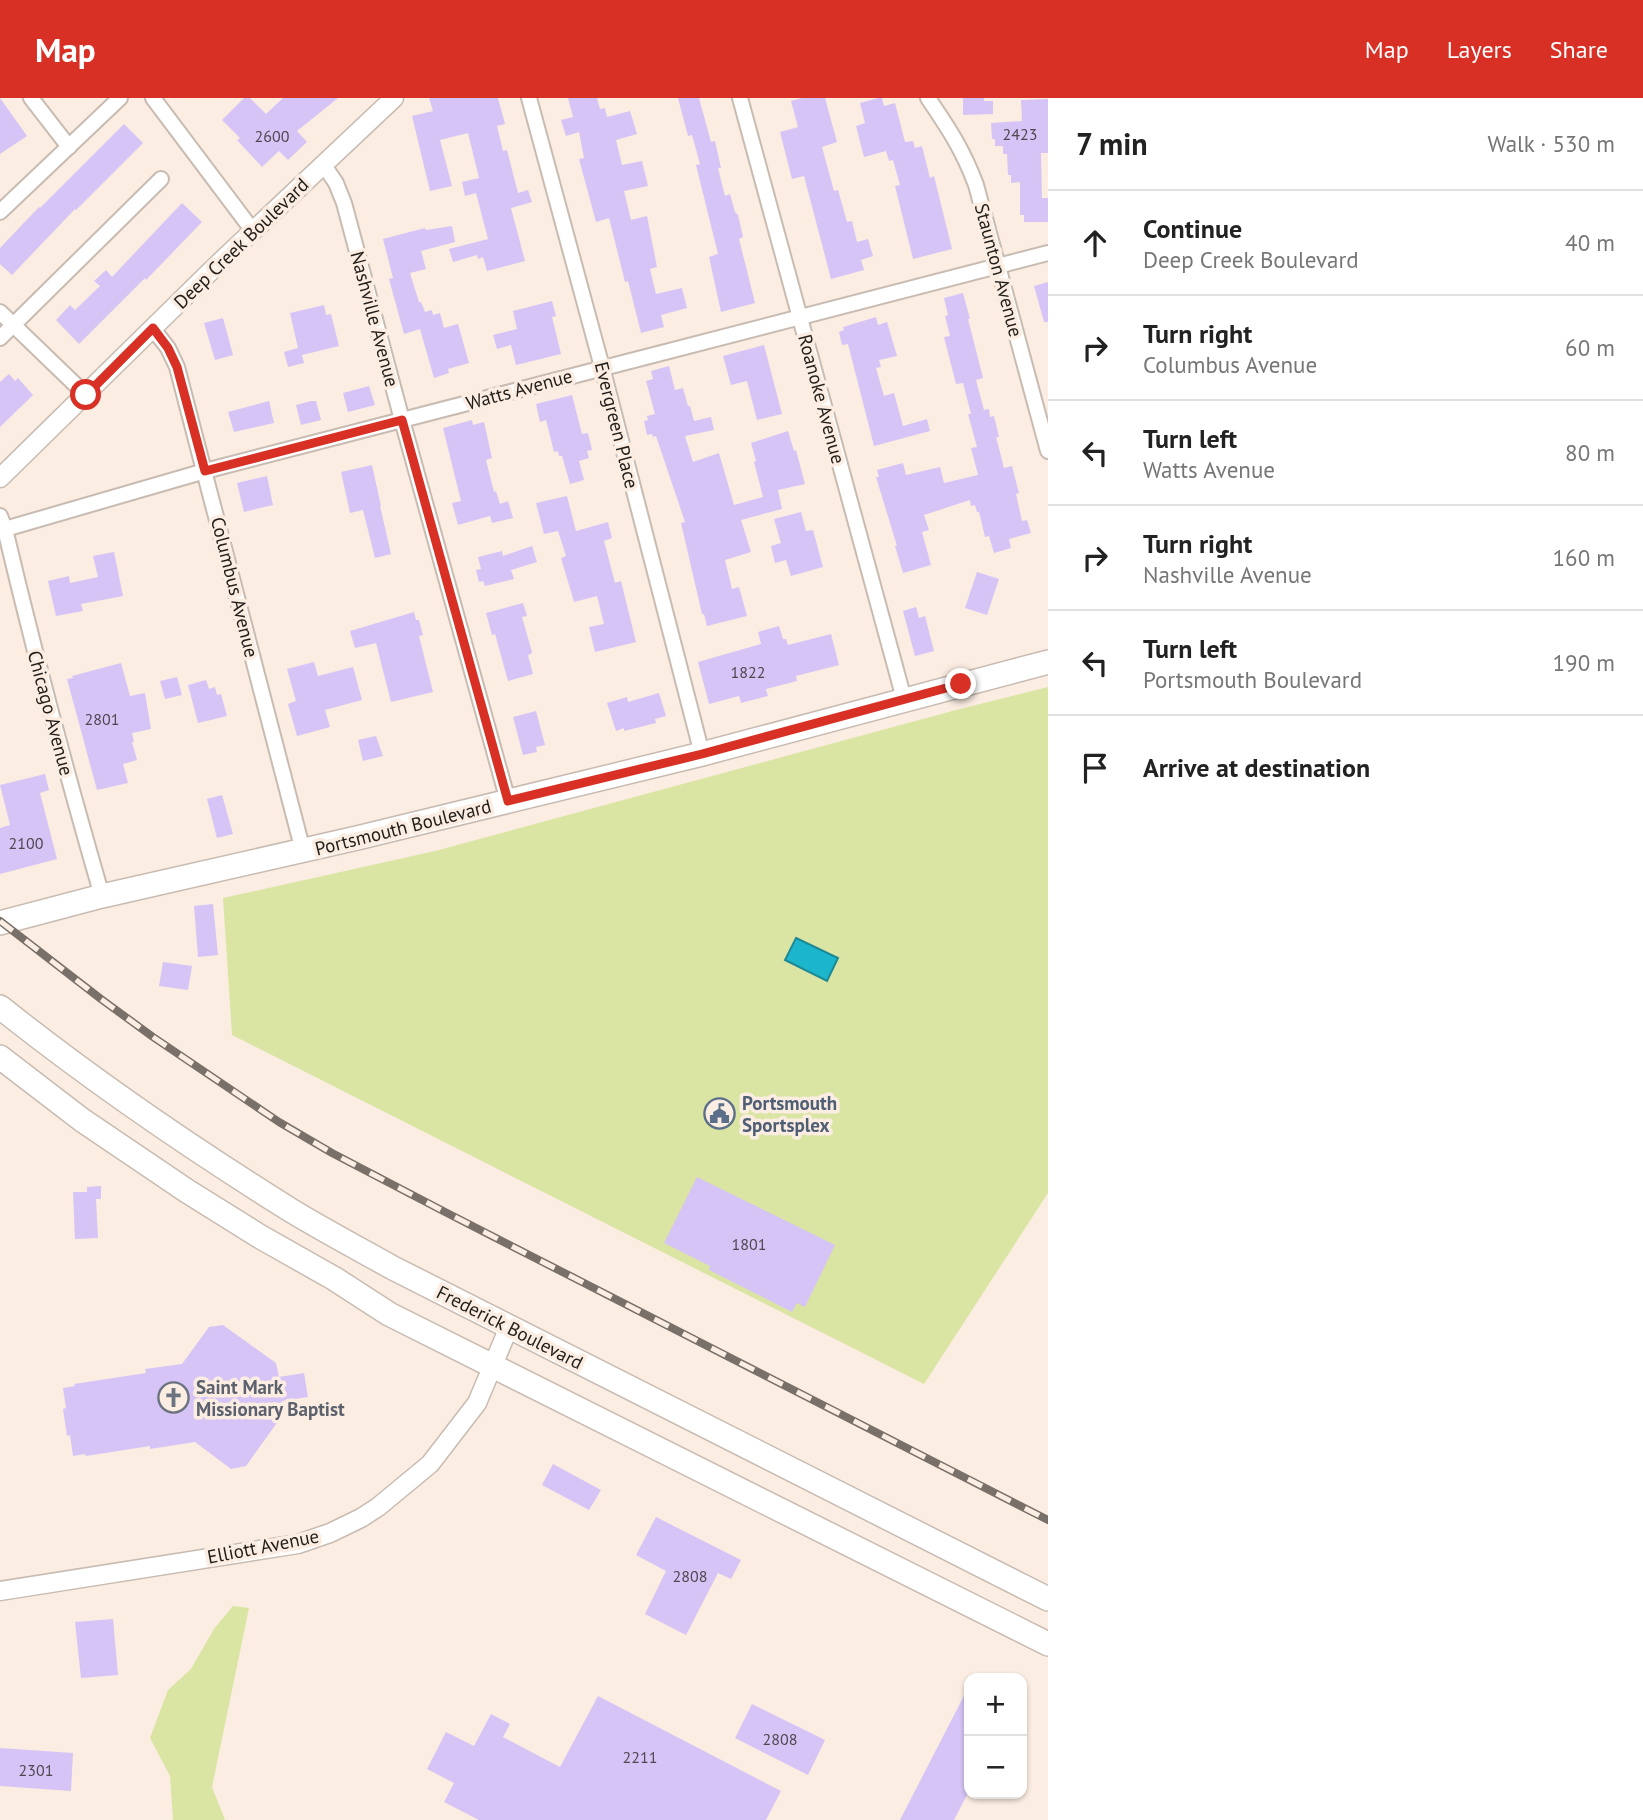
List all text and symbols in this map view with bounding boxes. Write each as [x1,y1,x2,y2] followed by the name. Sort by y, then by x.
[35,28,96,71] text: Map
[1365,34,1409,65] text: Map
[1447,34,1512,65] text: Layers
[1550,34,1608,65] text: Share
[1003,124,1037,144] house number: 2423
[1076,124,1148,163] text: 7 min
[255,126,290,146] house number: 2600
[1488,129,1615,158] text: Walk · 530 m
[169,172,313,314] street label: Deep Creek Boulevard
[970,201,1028,339] street label: Staunton Avenue
[1143,212,1242,245] text: Continue
[1076,224,1114,262] icon: ahead
[1565,228,1615,257] text: 40 m
[1143,245,1359,274] text: Deep Creek Boulevard
[345,249,405,389] street label: Nashville Avenue
[1143,317,1252,350] text: Turn right
[1076,329,1114,367] icon: right
[793,332,851,466] street label: Roanoke Avenue
[1565,333,1615,362] text: 60 m
[1143,350,1317,379] text: Columbus Avenue
[590,359,644,491] street label: Evergreen Place
[463,363,575,415] street label: Watts Avenue
[70,379,101,410] route start
[1143,422,1237,455] text: Turn left
[1076,434,1114,472] icon: left
[1565,438,1615,467] text: 80 m
[1143,455,1275,484] text: Watts Avenue
[206,514,264,660] street label: Columbus Avenue
[1143,527,1252,560] text: Turn right
[1076,539,1114,577] icon: right
[1553,543,1615,572] text: 160 m
[1143,560,1312,589] text: Nashville Avenue
[1143,632,1237,665] text: Turn left
[1076,644,1114,682] icon: left
[23,648,79,778] street label: Chicago Avenue
[1553,648,1615,677] text: 190 m
[731,662,765,682] house number: 1822
[1143,665,1362,694] text: Portsmouth Boulevard
[945,668,976,699] route end
[85,709,119,729] house number: 2801
[1076,749,1114,787] icon: arrive
[1143,751,1370,784] text: Arrive at destination
[312,793,494,861] street label: Portsmouth Boulevard
[9,833,44,853] house number: 2100
[742,1091,837,1137] place label: Portsmouth Sportsplex
[702,1097,736,1131] public building icon: Portsmouth Sportsplex
[732,1234,766,1254] house number: 1801
[433,1280,587,1374] street label: Frederick Boulevard
[196,1375,345,1421] place label: Saint Mark Missionary Baptist
[156,1381,190,1415] church icon: Saint Mark Missionary Baptist
[205,1523,321,1569] street label: Elliott Avenue
[673,1566,707,1586] house number: 2808
[964,1673,1027,1799] map controls
[964,1673,1027,1736] button: +
[763,1729,797,1749] house number: 2808
[964,1736,1027,1799] button: −
[623,1747,657,1767] house number: 2211
[19,1760,53,1780] house number: 2301

